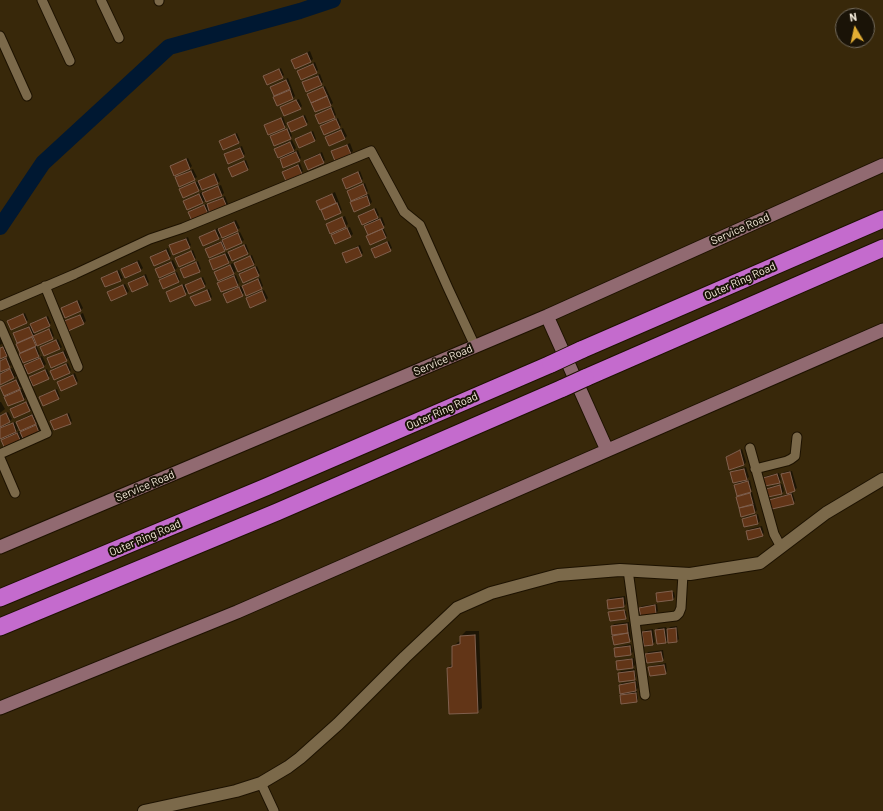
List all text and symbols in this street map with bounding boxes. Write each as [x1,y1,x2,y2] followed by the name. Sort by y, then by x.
[835,8,875,48] north arrow
[849,10,858,24] text: N
[709,210,771,248] street label: Service Road
[702,259,778,303] street label: Outer Ring Road
[412,342,474,378] street label: Service Road
[404,389,480,433] street label: Outer Ring Road
[114,468,176,504] street label: Service Road
[107,517,183,559] street label: Outer Ring Road

